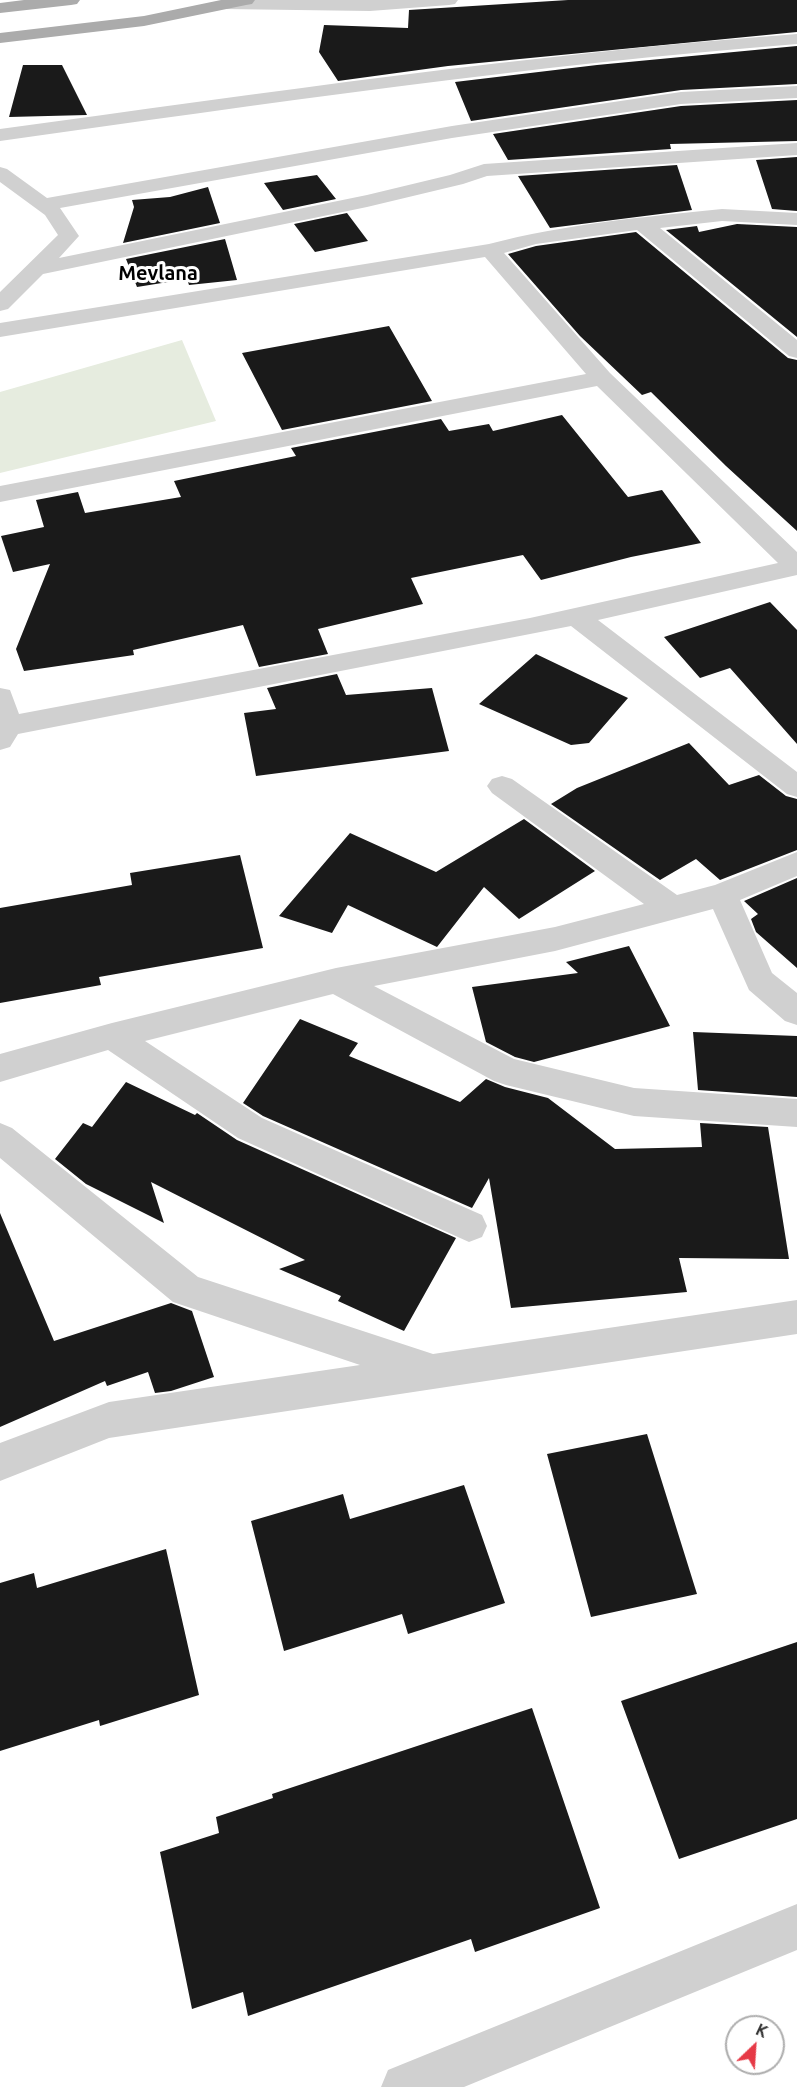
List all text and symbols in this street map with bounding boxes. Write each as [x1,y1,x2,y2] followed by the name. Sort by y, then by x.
[118,261,198,285] district label: Mevlana
[725,2015,785,2075] north arrow
[753,2020,770,2041] text: K

